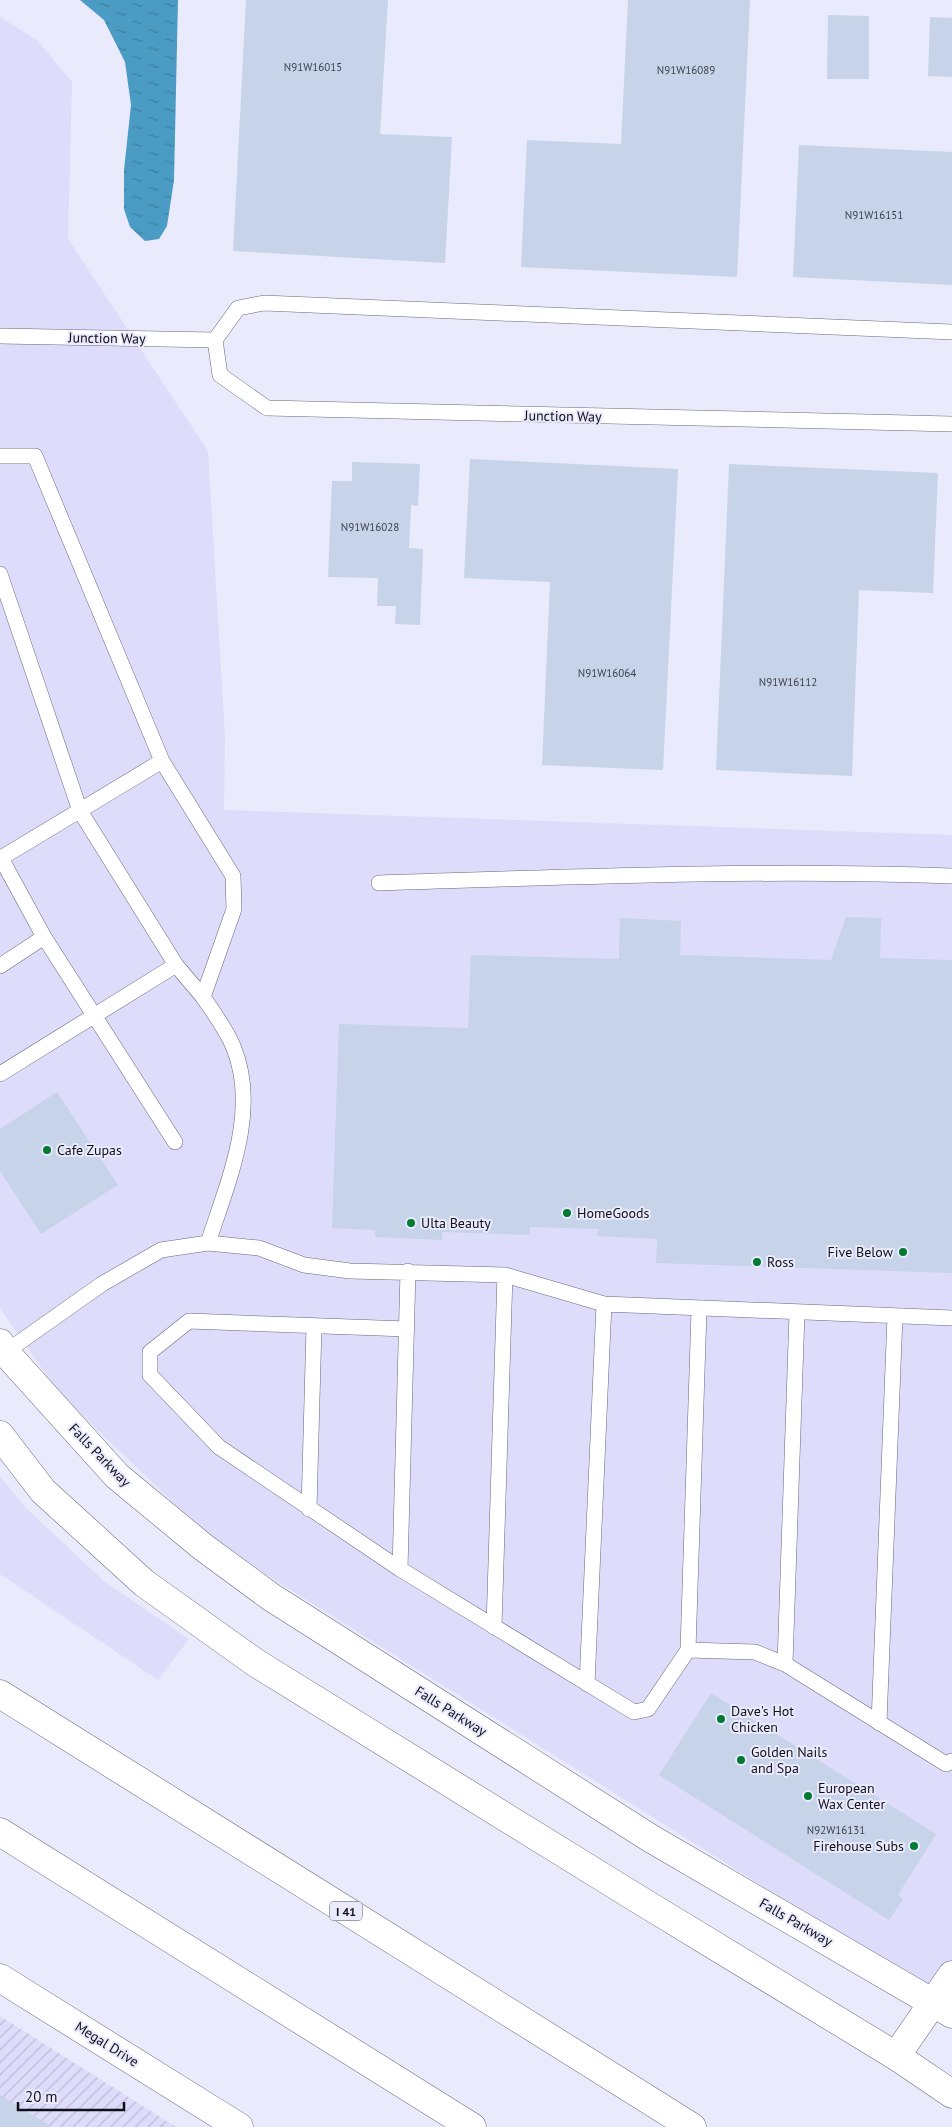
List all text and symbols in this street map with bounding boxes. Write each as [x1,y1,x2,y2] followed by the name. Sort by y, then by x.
[284,60,342,74] house number: N91W16015
[657,63,715,77] house number: N91W16089
[845,208,903,222] house number: N91W16151
[67,328,146,348] street label: Junction Way
[523,406,602,426] street label: Junction Way
[341,520,399,534] house number: N91W16028
[578,666,636,680] house number: N91W16064
[759,675,817,689] house number: N91W16112
[57,1141,122,1159] place label: Cafe Zupas
[41,1144,53,1156] marker: Cafe Zupas
[577,1204,649,1222] place label: HomeGoods
[561,1207,573,1219] marker: HomeGoods
[421,1214,491,1232] place label: Ulta Beauty
[405,1217,417,1229] marker: Ulta Beauty
[828,1243,894,1261] place label: Five Below
[897,1246,909,1258] marker: Five Below
[767,1253,794,1271] place label: Ross
[751,1256,763,1268] marker: Ross
[65,1419,135,1491] street label: Falls Parkway
[412,1682,491,1740] street label: Falls Parkway
[731,1702,794,1736] place label: Dave's Hot Chicken
[715,1713,727,1725] marker: Dave's Hot Chicken
[751,1743,827,1777] place label: Golden Nails and Spa
[735,1754,747,1766] marker: Golden Nails and Spa
[818,1779,885,1813] place label: European Wax Center
[802,1790,814,1802] marker: European Wax Center
[807,1823,865,1837] house number: N92W16131
[813,1837,904,1855] place label: Firehouse Subs
[908,1840,920,1852] marker: Firehouse Subs
[756,1894,836,1950] street label: Falls Parkway
[330,1902,362,1920] road number: I 41
[72,2017,142,2071] street label: Megal Drive
[18,2080,124,2112] scale bar
[25,2087,58,2106] text: 20 m

